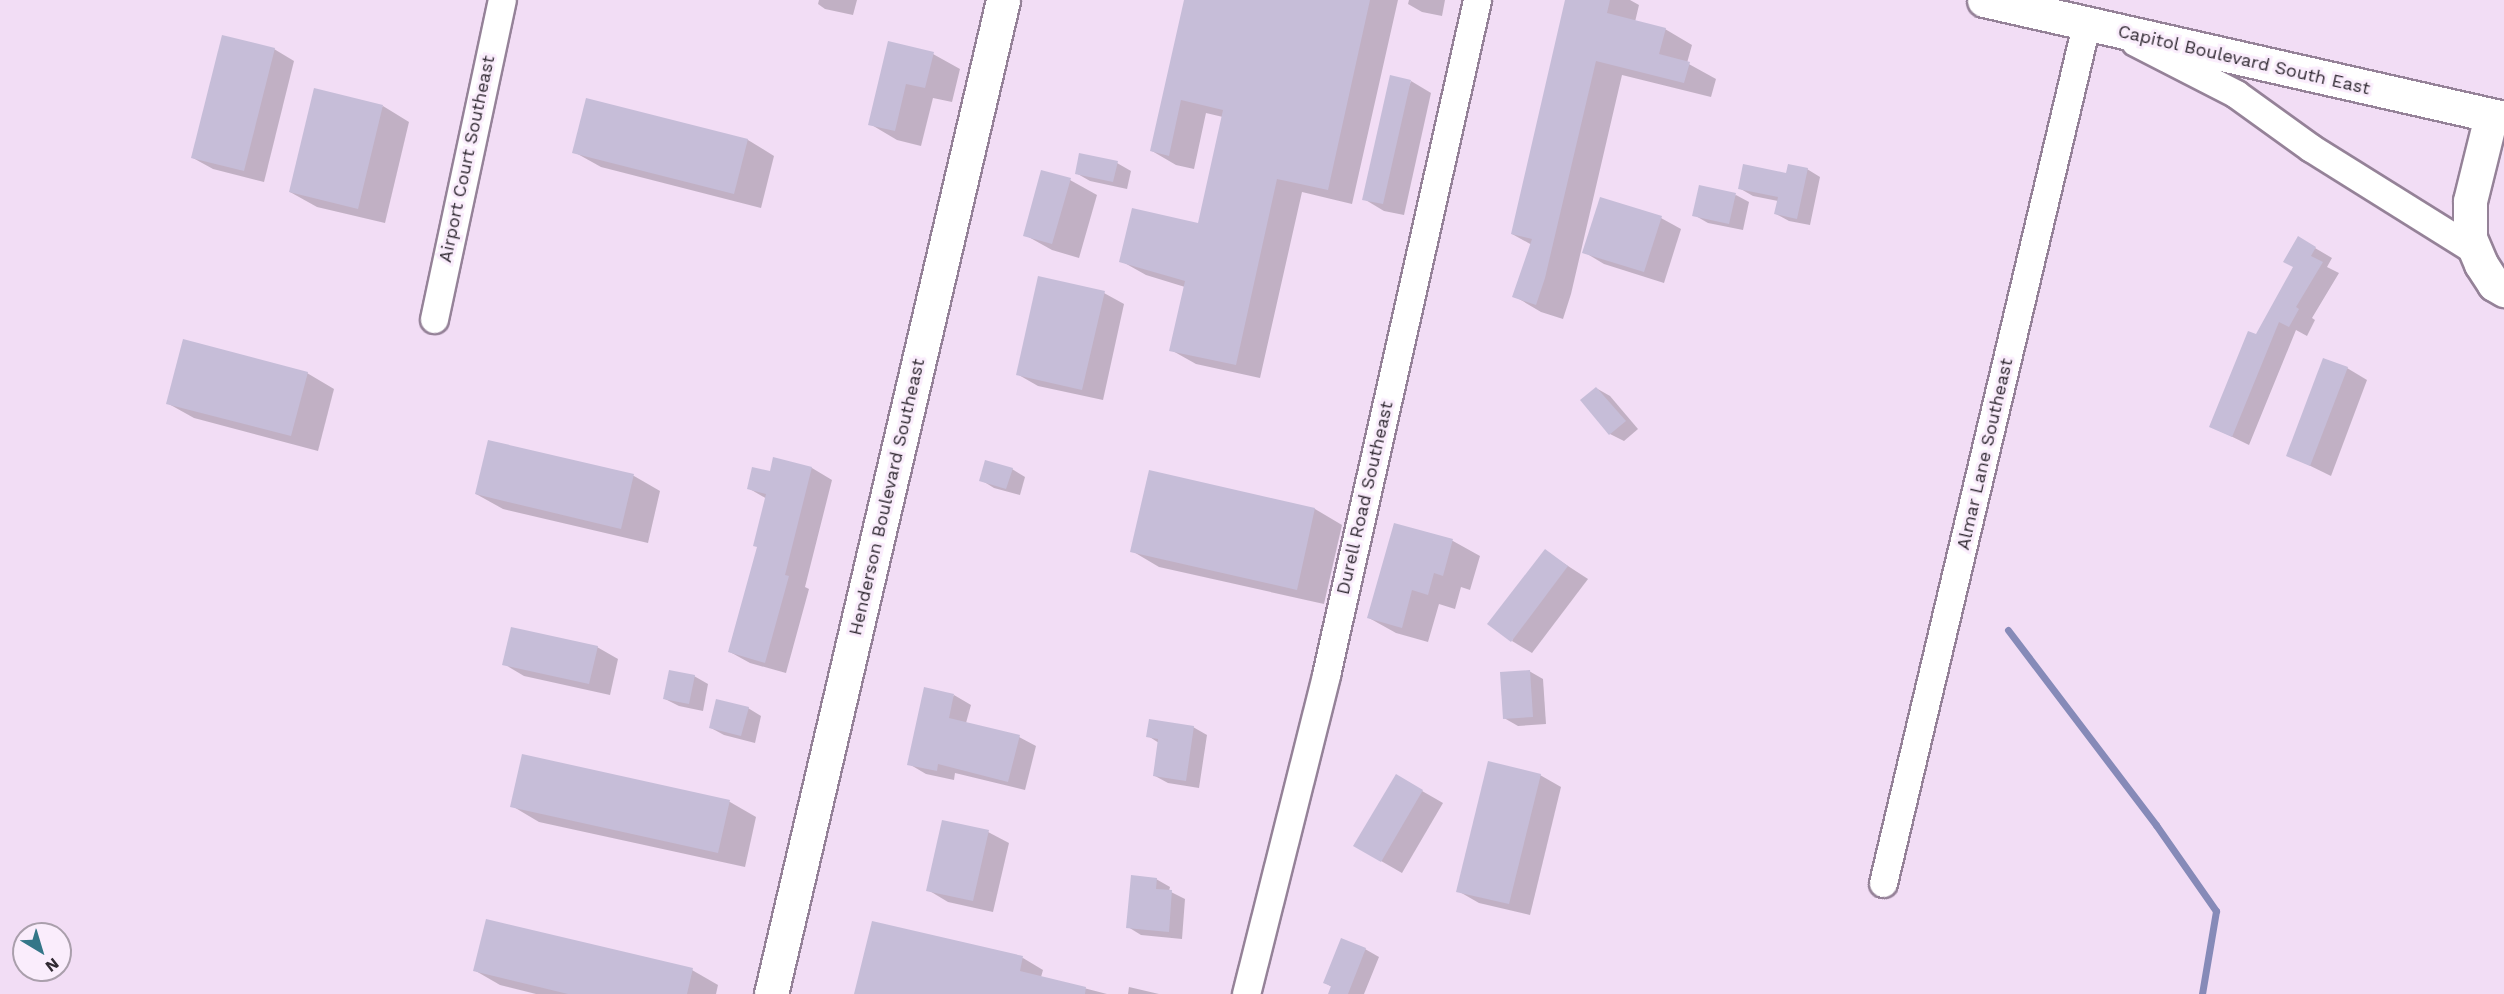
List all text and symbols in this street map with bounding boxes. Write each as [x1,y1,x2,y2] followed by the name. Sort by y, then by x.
[2116,20,2372,100] street label: Capitol Boulevard South East
[434,54,500,264] street label: Airport Court Southeast
[845,356,929,638] street label: Henderson Boulevard Southeast
[1952,356,2018,552] street label: Almar Lane Southeast
[1332,399,1398,597] street label: Durell Road Southeast
[12,922,72,982] north arrow
[42,954,63,976] text: N

